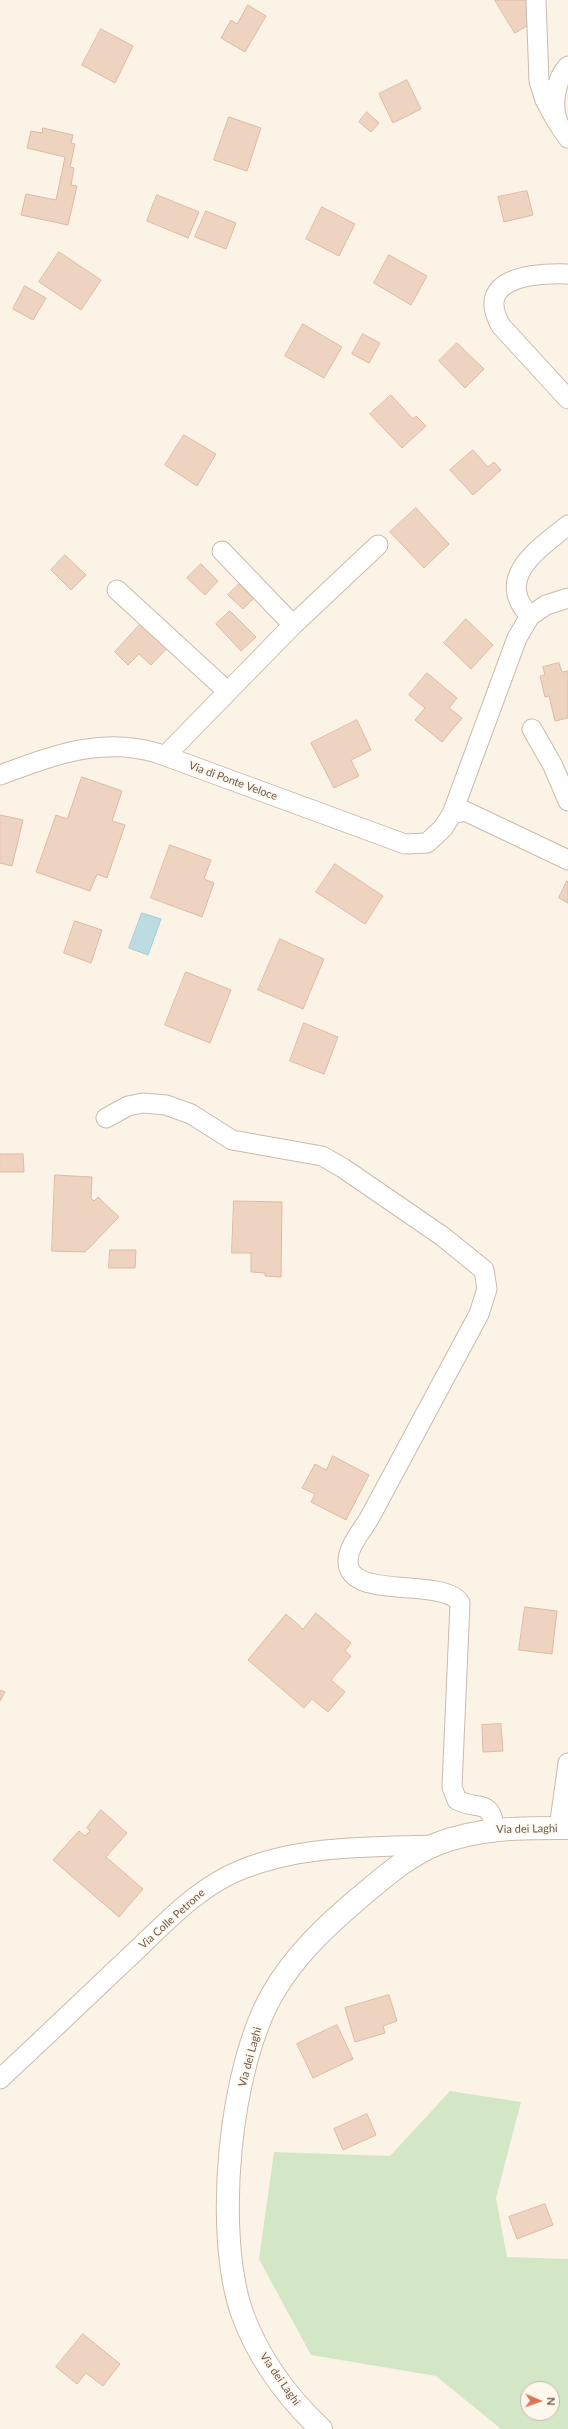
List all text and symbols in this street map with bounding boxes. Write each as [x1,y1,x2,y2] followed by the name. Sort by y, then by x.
[187,759,279,803] street label: Via di Ponte Veloce
[496,1822,558,1836] street label: Via dei Laghi
[137,1886,207,1952] street label: Via Colle Petrone
[236,2026,264,2088] street label: Via dei Laghi
[257,2350,303,2408] street label: Via dei Laghi
[520,2381,560,2421] north arrow
[545,2397,558,2406] text: N

